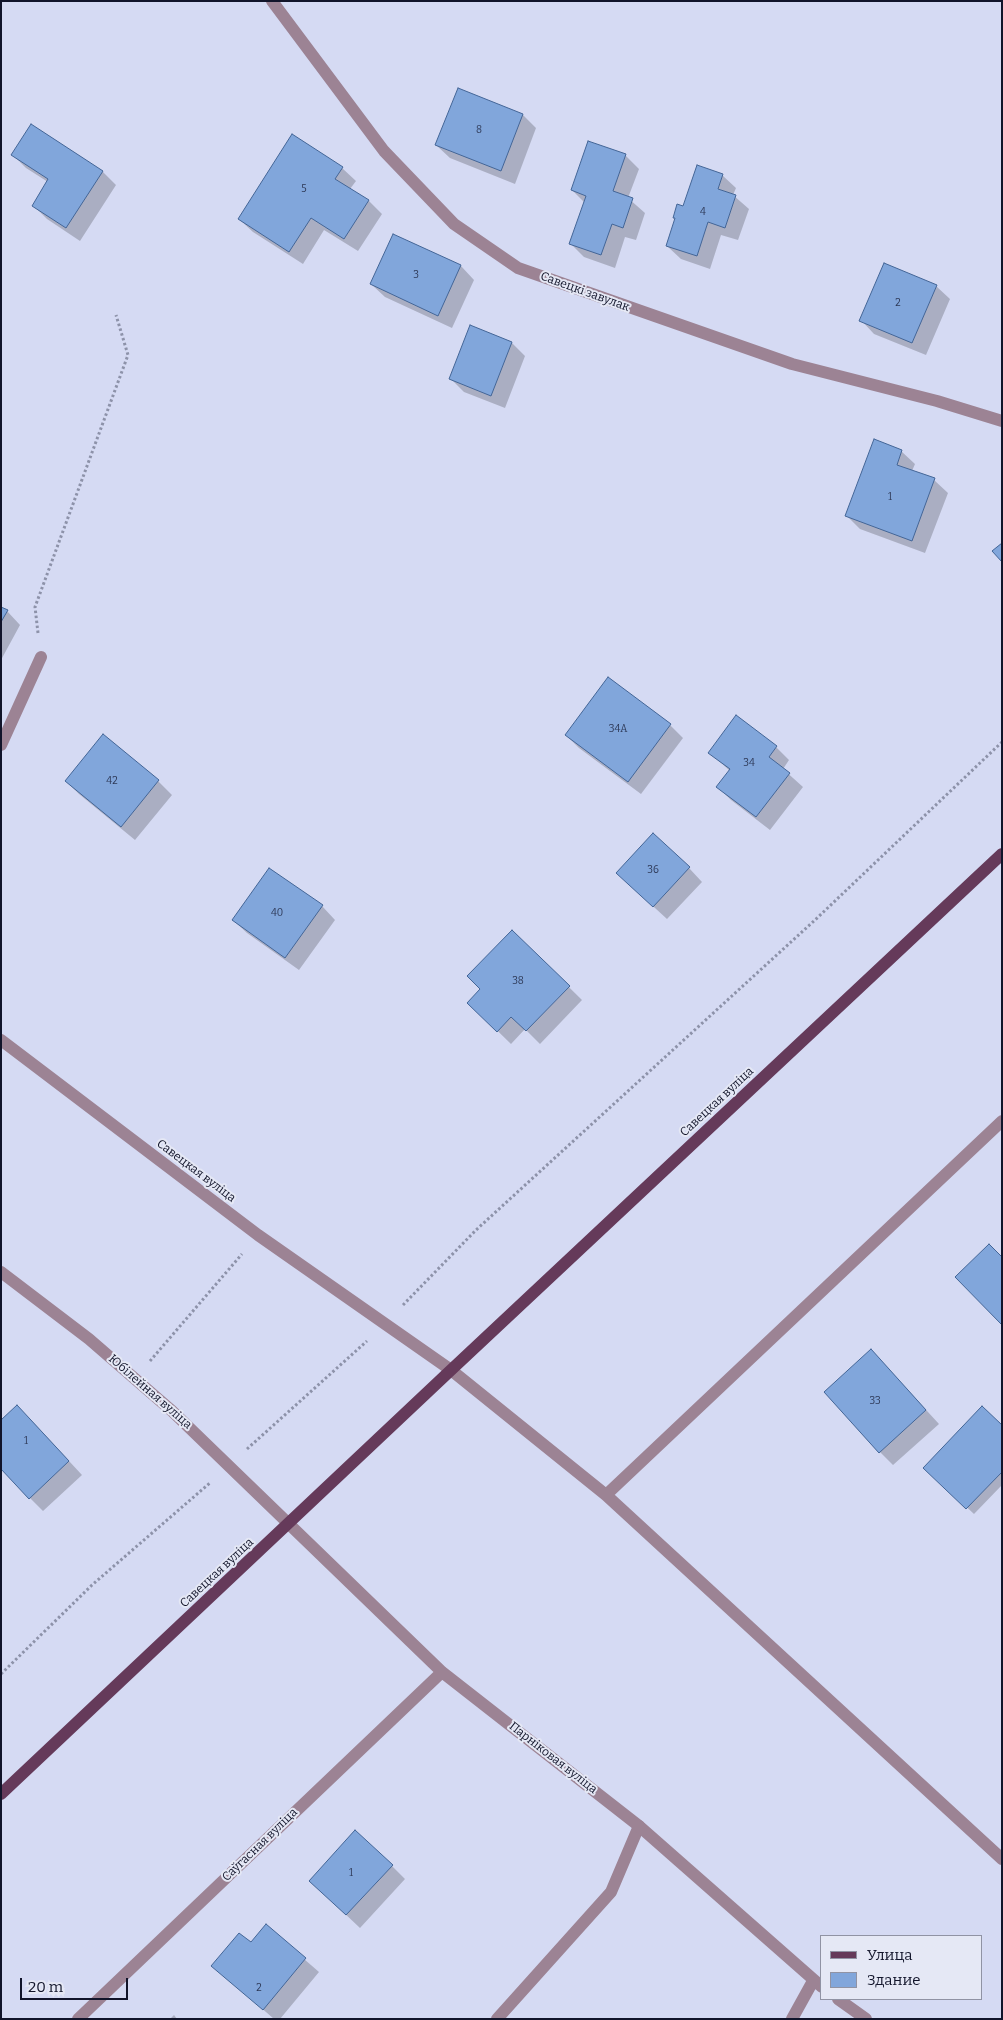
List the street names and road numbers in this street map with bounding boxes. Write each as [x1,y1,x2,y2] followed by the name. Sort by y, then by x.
[538,269,632,315] street label: Савецкі завулак
[677,1064,757,1140] street label: Савецкая вуліца
[154,1137,238,1205] street label: Савецкая вуліца
[105,1352,195,1432] street label: Юбілейная вуліца
[177,1535,257,1611] street label: Савецкая вуліца
[506,1719,600,1797] street label: Парніковая вуліца
[219,1805,301,1885] street label: Саўгасная вуліца

